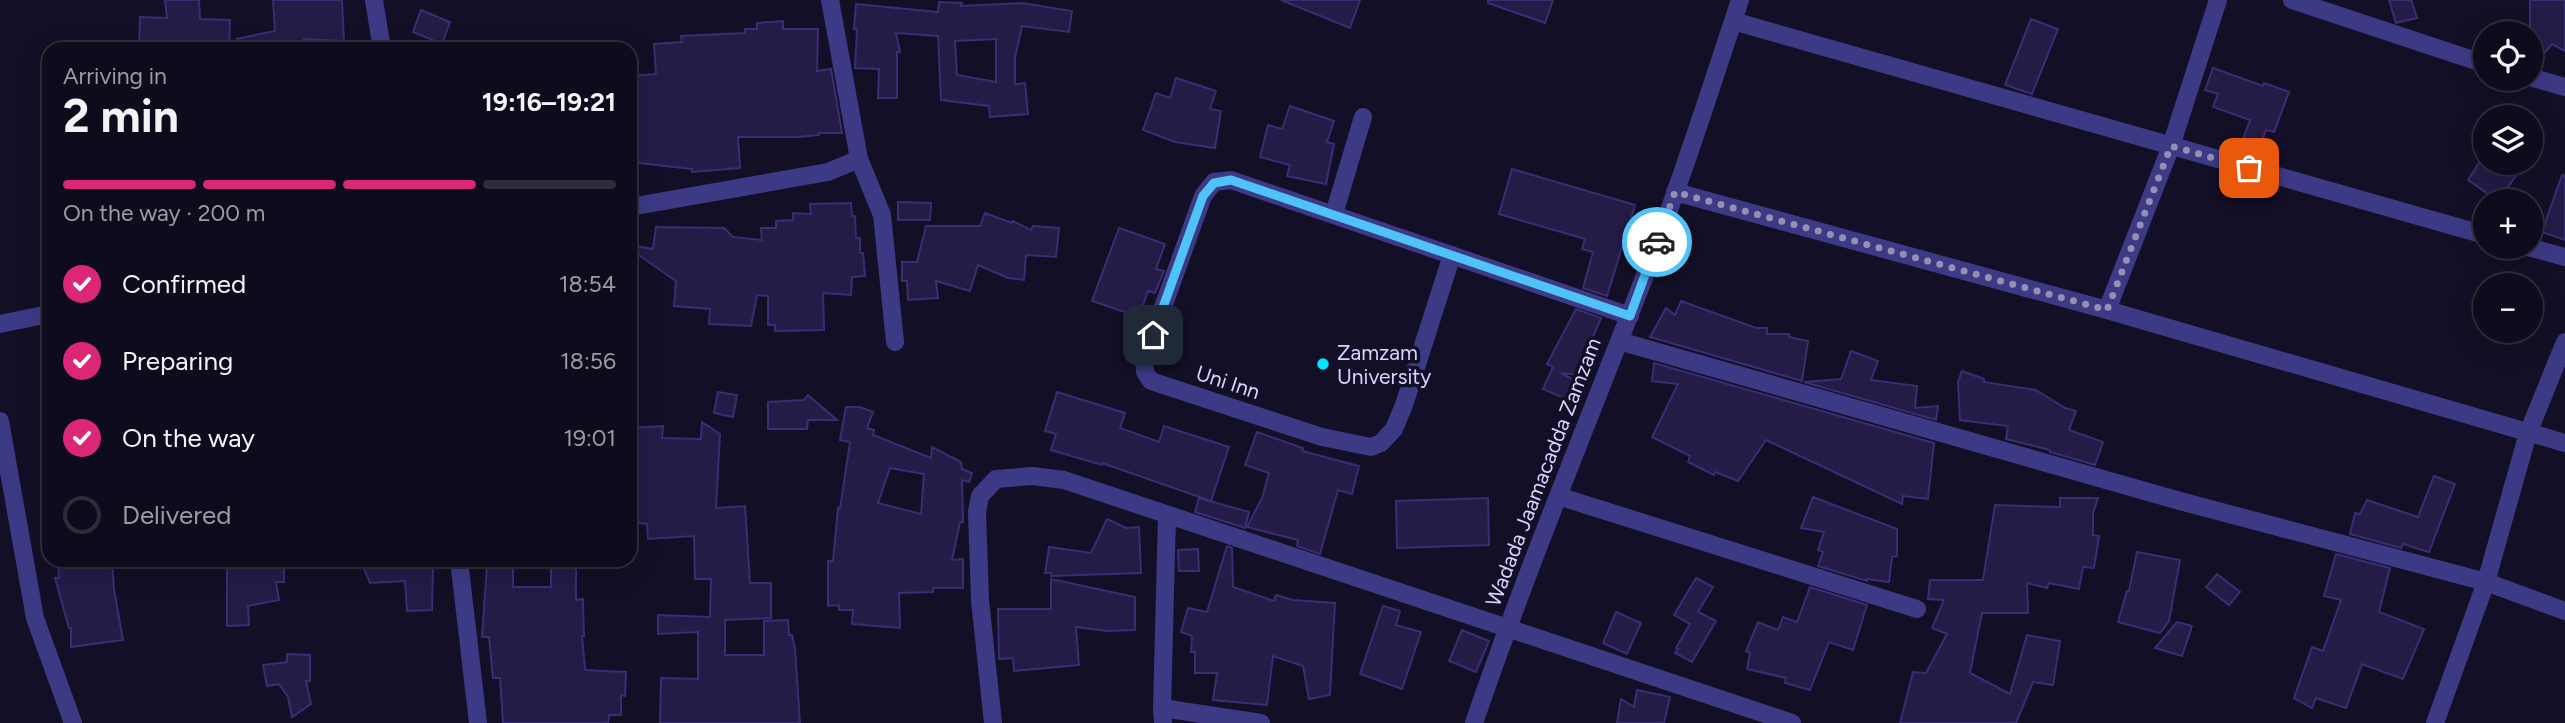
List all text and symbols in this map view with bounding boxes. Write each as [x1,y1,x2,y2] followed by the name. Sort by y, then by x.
[2473,21,2543,343] map controls
[2473,21,2543,91] button: locate
[63,62,167,90] text: Arriving in
[482,86,616,118] text: 19:16–19:21
[63,88,179,144] text: 2 min
[2473,105,2543,175] button: layers
[2219,138,2279,198] pin
[2230,149,2268,187] icon: bag
[2473,189,2543,259] button: +
[63,199,265,227] text: On the way · 200 m
[1622,207,1692,277] courier
[1638,223,1676,261] icon: car
[63,265,101,303] icon: check
[122,268,246,300] text: Confirmed
[559,270,616,298] text: 18:54
[2473,273,2543,343] button: −
[1123,305,1183,365] pin
[1134,316,1172,354] icon: home
[1480,334,1606,610] street label: Wadada Jaamacadda Zamzam
[1337,340,1431,389] place label: Zamzam University
[63,342,101,380] icon: check
[122,345,233,377] text: Preparing
[560,347,616,375] text: 18:56
[1315,356,1331,372] marker: Zamzam University
[1193,360,1263,404] street label: Uni Inn
[63,419,101,457] icon: check
[122,422,255,454] text: On the way
[563,424,616,452] text: 19:01
[122,499,231,531] text: Delivered

